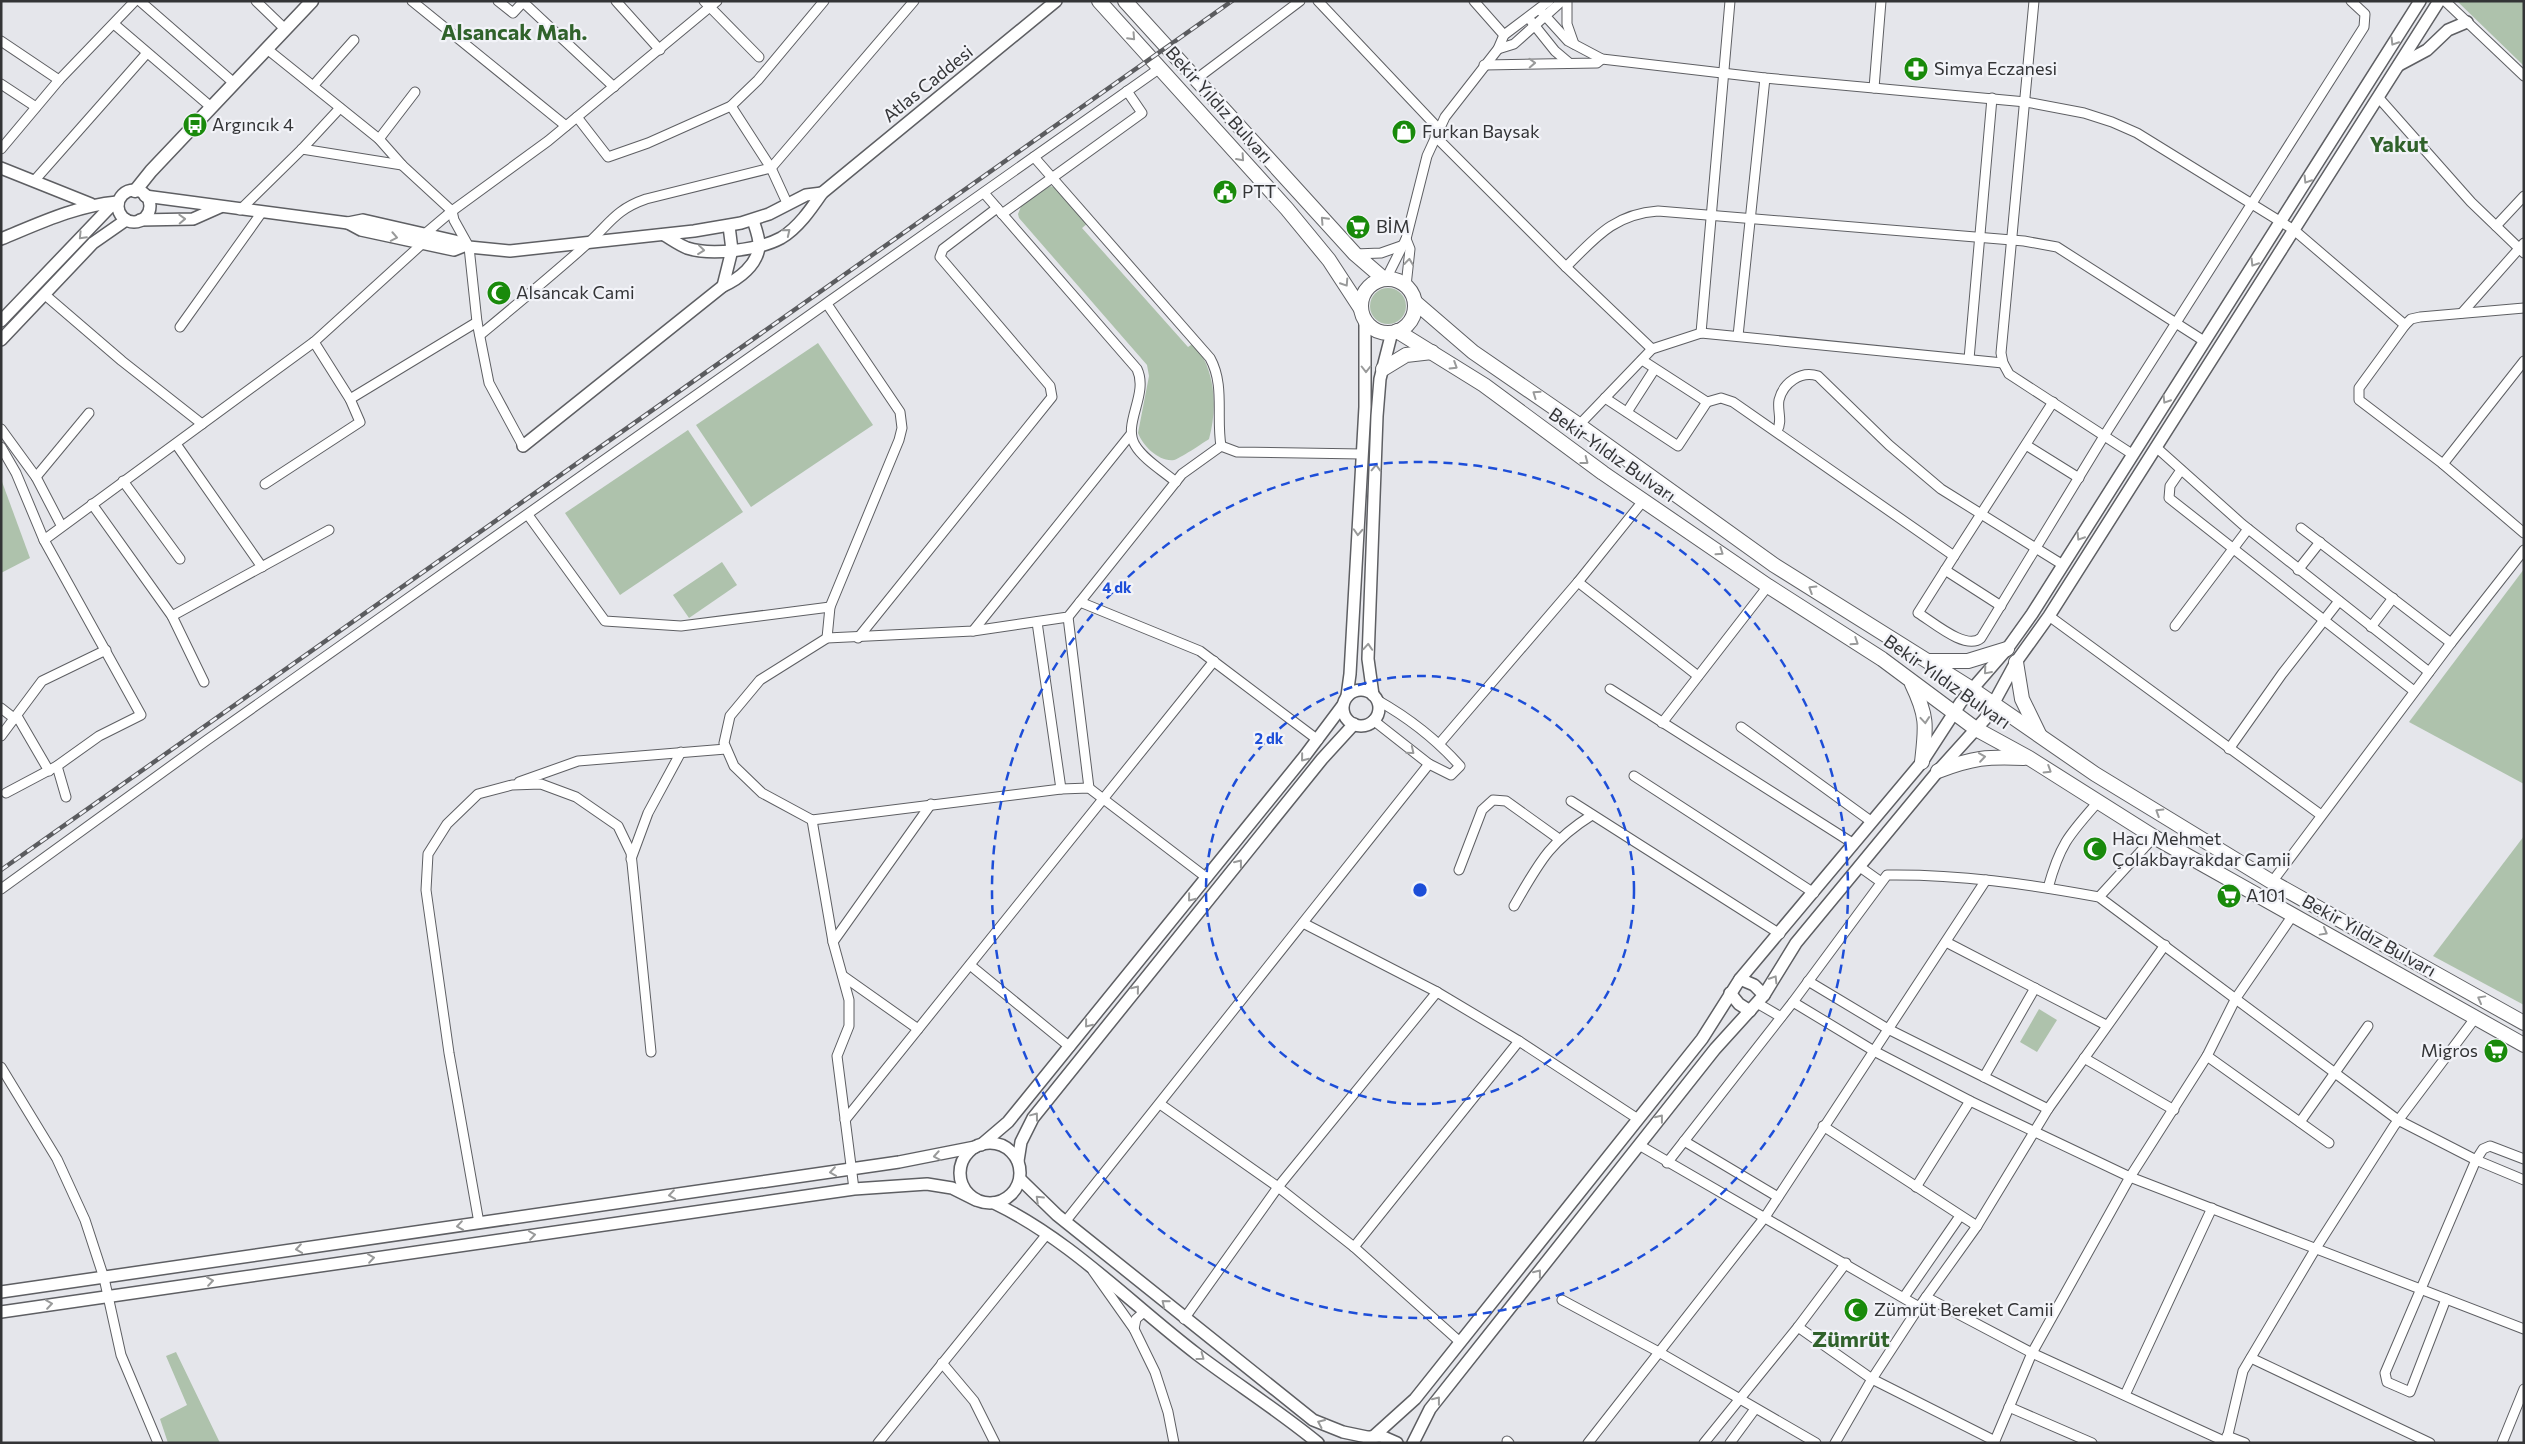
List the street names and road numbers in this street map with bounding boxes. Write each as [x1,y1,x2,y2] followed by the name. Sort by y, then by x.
[878,40,977,126] street label: Atlas Caddesi
[1161,41,1278,167] street label: Bekir Yıldız Bulvarı
[1545,402,1680,506] street label: Bekir Yıldız Bulvarı
[1880,629,2015,733] street label: Bekir Yıldız Bulvarı
[2299,889,2440,981] street label: Bekir Yıldız Bulvarı

